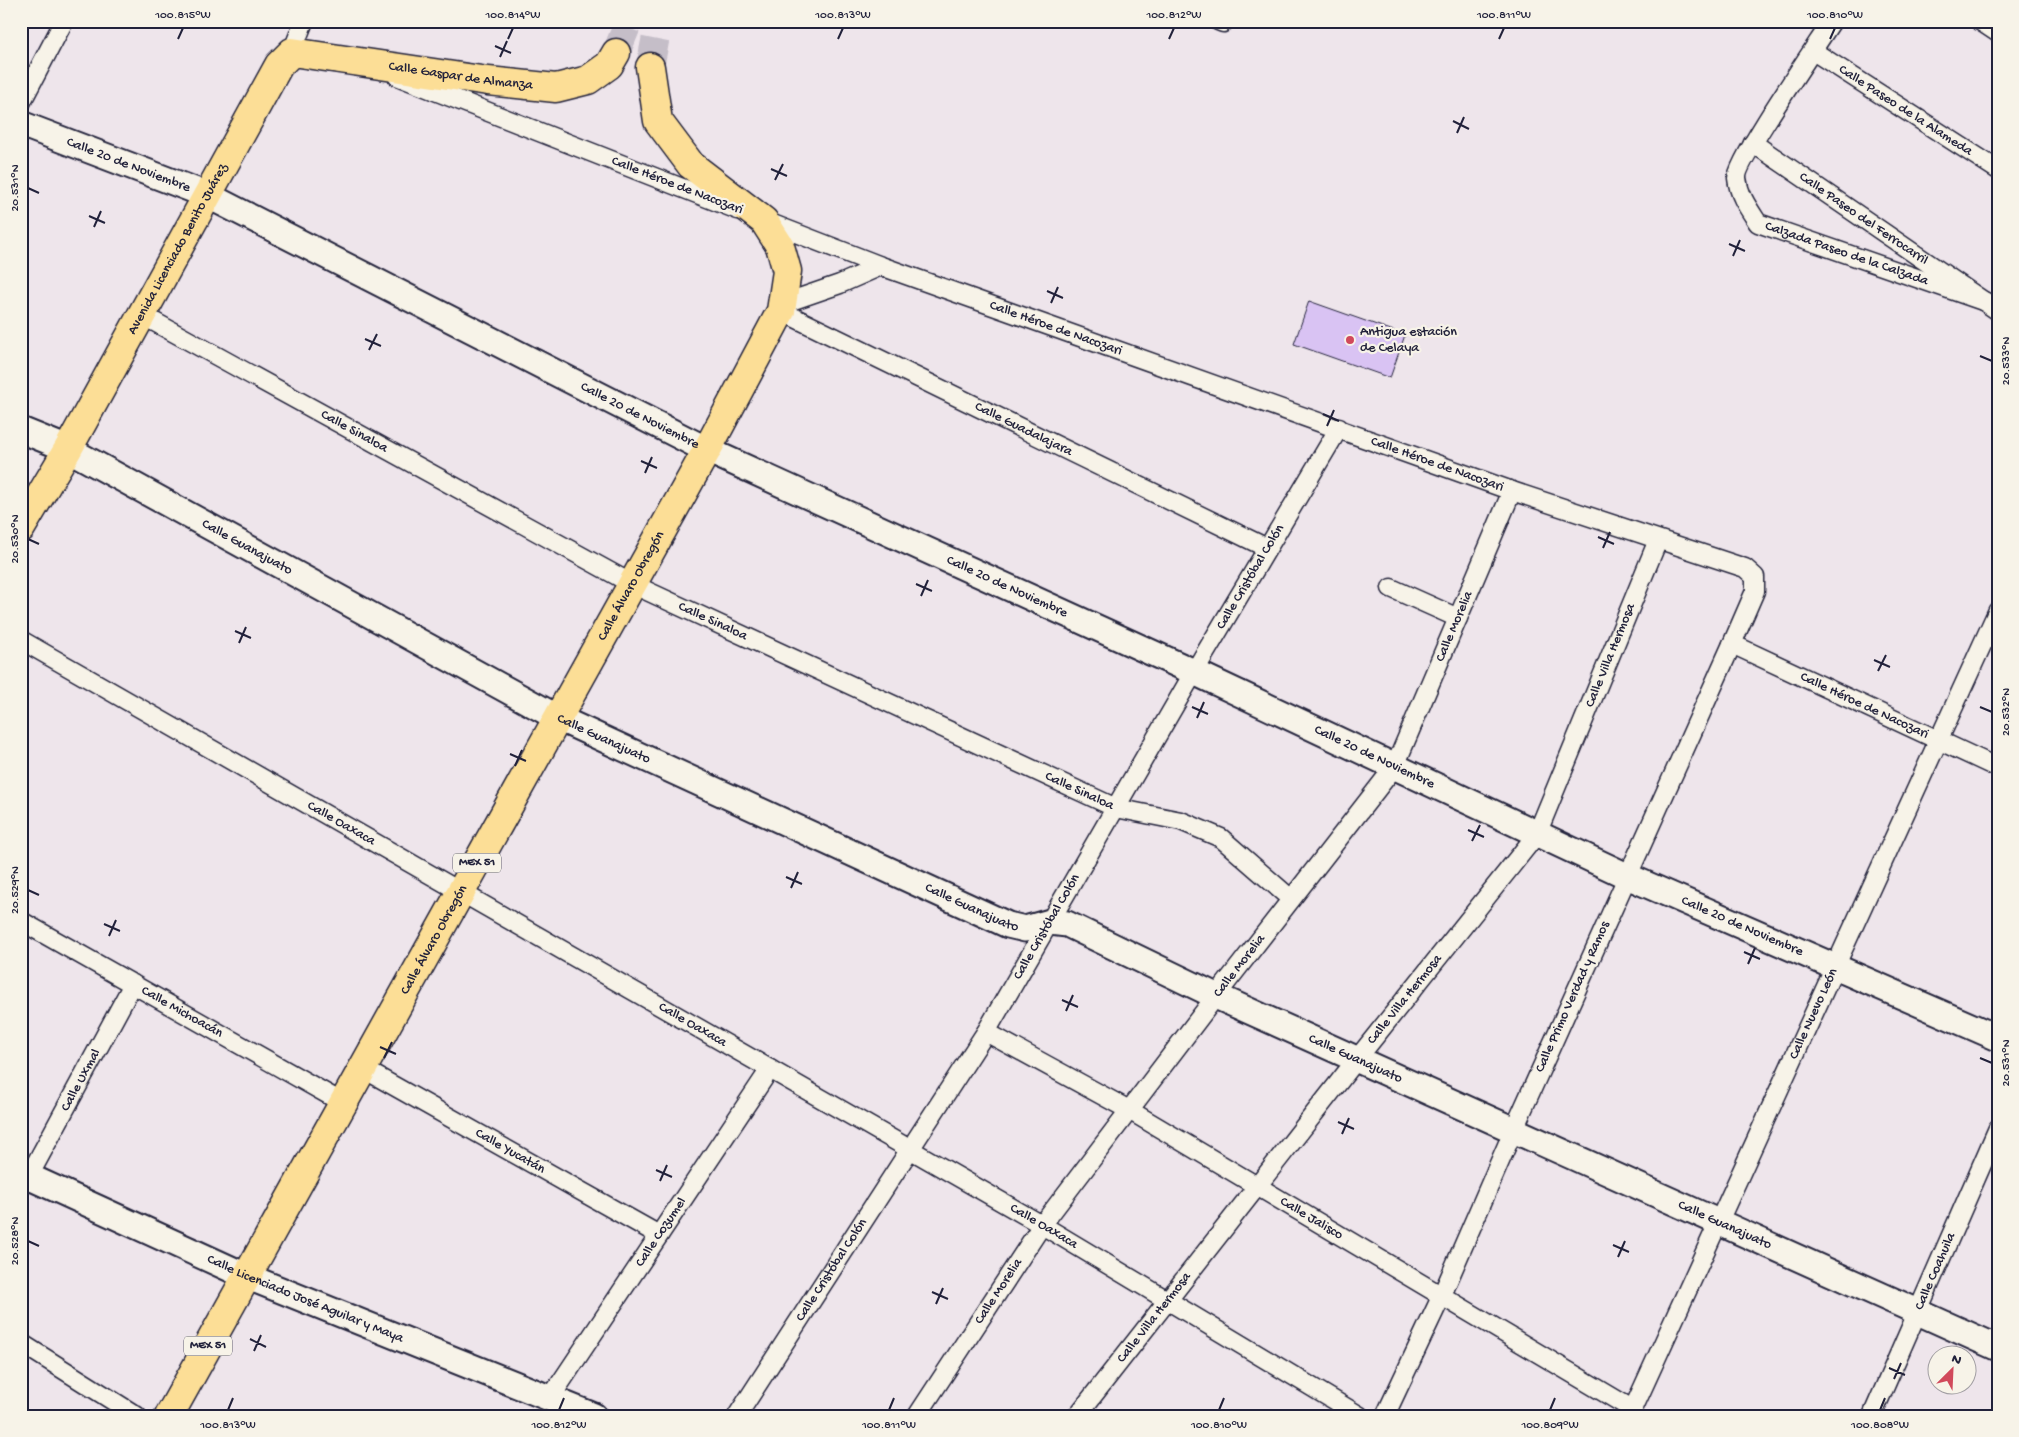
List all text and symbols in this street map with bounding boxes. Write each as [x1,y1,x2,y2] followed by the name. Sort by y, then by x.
[154,9,211,23] text: 100.815°W
[485,9,540,23] text: 100.814°W
[814,9,871,23] text: 100.813°W
[1145,9,1202,23] text: 100.812°W
[1476,9,1531,23] text: 100.811°W
[1806,9,1863,23] text: 100.810°W
[388,58,535,94] street label: Calle Gaspar de Almanza
[1835,61,1977,160] street label: Calle Paseo de la Alameda
[64,134,194,197] street label: Calle 20 de Noviembre
[609,153,745,219] street label: Calle Héroe de Nacozari
[124,160,232,338] street label: Avenida Licenciado Benito Juárez
[9,164,23,212] text: 20.531°N
[1796,169,1931,269] street label: Calle Paseo del Ferrocarril
[1763,218,1932,290] street label: Calzada Paseo de la Calzada
[987,297,1125,360] street label: Calle Héroe de Nacozari
[1360,324,1457,357] place label: Antigua estación de Celaya
[1344,334,1356,346] marker: Antigua estación de Celaya
[2000,337,2014,385] text: 20.533°N
[577,378,703,454] street label: Calle 20 de Noviembre
[972,398,1076,461] street label: Calle Guadalajara
[317,406,392,457] street label: Calle Sinaloa
[1369,433,1506,496] street label: Calle Héroe de Nacozari
[9,514,23,564] text: 20.530°N
[199,516,296,579] street label: Calle Guanajuato
[1213,521,1288,633] street label: Calle Cristóbal Colón
[594,528,669,644] street label: Calle Álvaro Obregón
[944,552,1071,622] street label: Calle 20 de Noviembre
[1432,587,1477,664] street label: Calle Morelia
[676,598,751,645] street label: Calle Sinaloa
[1582,600,1640,710] street label: Calle Villa Hermosa
[1797,668,1931,743] street label: Calle Héroe de Nacozari
[2000,688,2014,736] text: 20.532°N
[554,710,653,768] street label: Calle Guanajuato
[1311,721,1438,793] street label: Calle 20 de Noviembre
[1042,768,1118,815] street label: Calle Sinaloa
[304,797,379,850] street label: Calle Oaxaca
[453,854,501,872] road number: MEX 51
[9,866,23,914] text: 20.529°N
[1009,871,1084,983] street label: Calle Cristóbal Colón
[922,879,1020,936] street label: Calle Guanajuato
[397,882,472,998] street label: Calle Álvaro Obregón
[1679,892,1807,961] street label: Calle 20 de Noviembre
[1532,918,1614,1075] street label: Calle Primo Verdad y Ramos
[1210,930,1270,1001] street label: Calle Morelia
[1363,950,1447,1048] street label: Calle Villa Hermosa
[1785,965,1842,1062] street label: Calle Nuevo León
[138,982,226,1042] street label: Calle Michoacán
[655,999,731,1052] street label: Calle Oaxaca
[1306,1030,1405,1087] street label: Calle Guanajuato
[2000,1039,2014,1087] text: 20.531°N
[57,1046,105,1114] street label: Calle Uxmal
[472,1125,549,1178] street label: Calle Yucatán
[1277,1193,1346,1244] street label: Calle Jalisco
[632,1194,690,1270] street label: Calle Cozumel
[1675,1197,1774,1254] street label: Calle Guanajuato
[1007,1200,1082,1254] street label: Calle Oaxaca
[792,1215,871,1325] street label: Calle Cristóbal Colón
[9,1217,23,1265] text: 20.528°N
[1911,1229,1960,1313] street label: Calle Coahuila
[204,1251,407,1347] street label: Calle Licenciado José Aguilar y Maya
[971,1254,1027,1327] street label: Calle Morelia
[1113,1268,1196,1366] street label: Calle Villa Hermosa
[184,1336,232,1355] road number: MEX 51
[1926,1344,1976,1394] north arrow
[1949,1351,1964,1370] text: N
[199,1419,256,1433] text: 100.813°W
[530,1419,587,1433] text: 100.812°W
[861,1419,916,1433] text: 100.811°W
[1190,1419,1247,1433] text: 100.810°W
[1520,1419,1579,1433] text: 100.809°W
[1850,1419,1909,1433] text: 100.808°W

